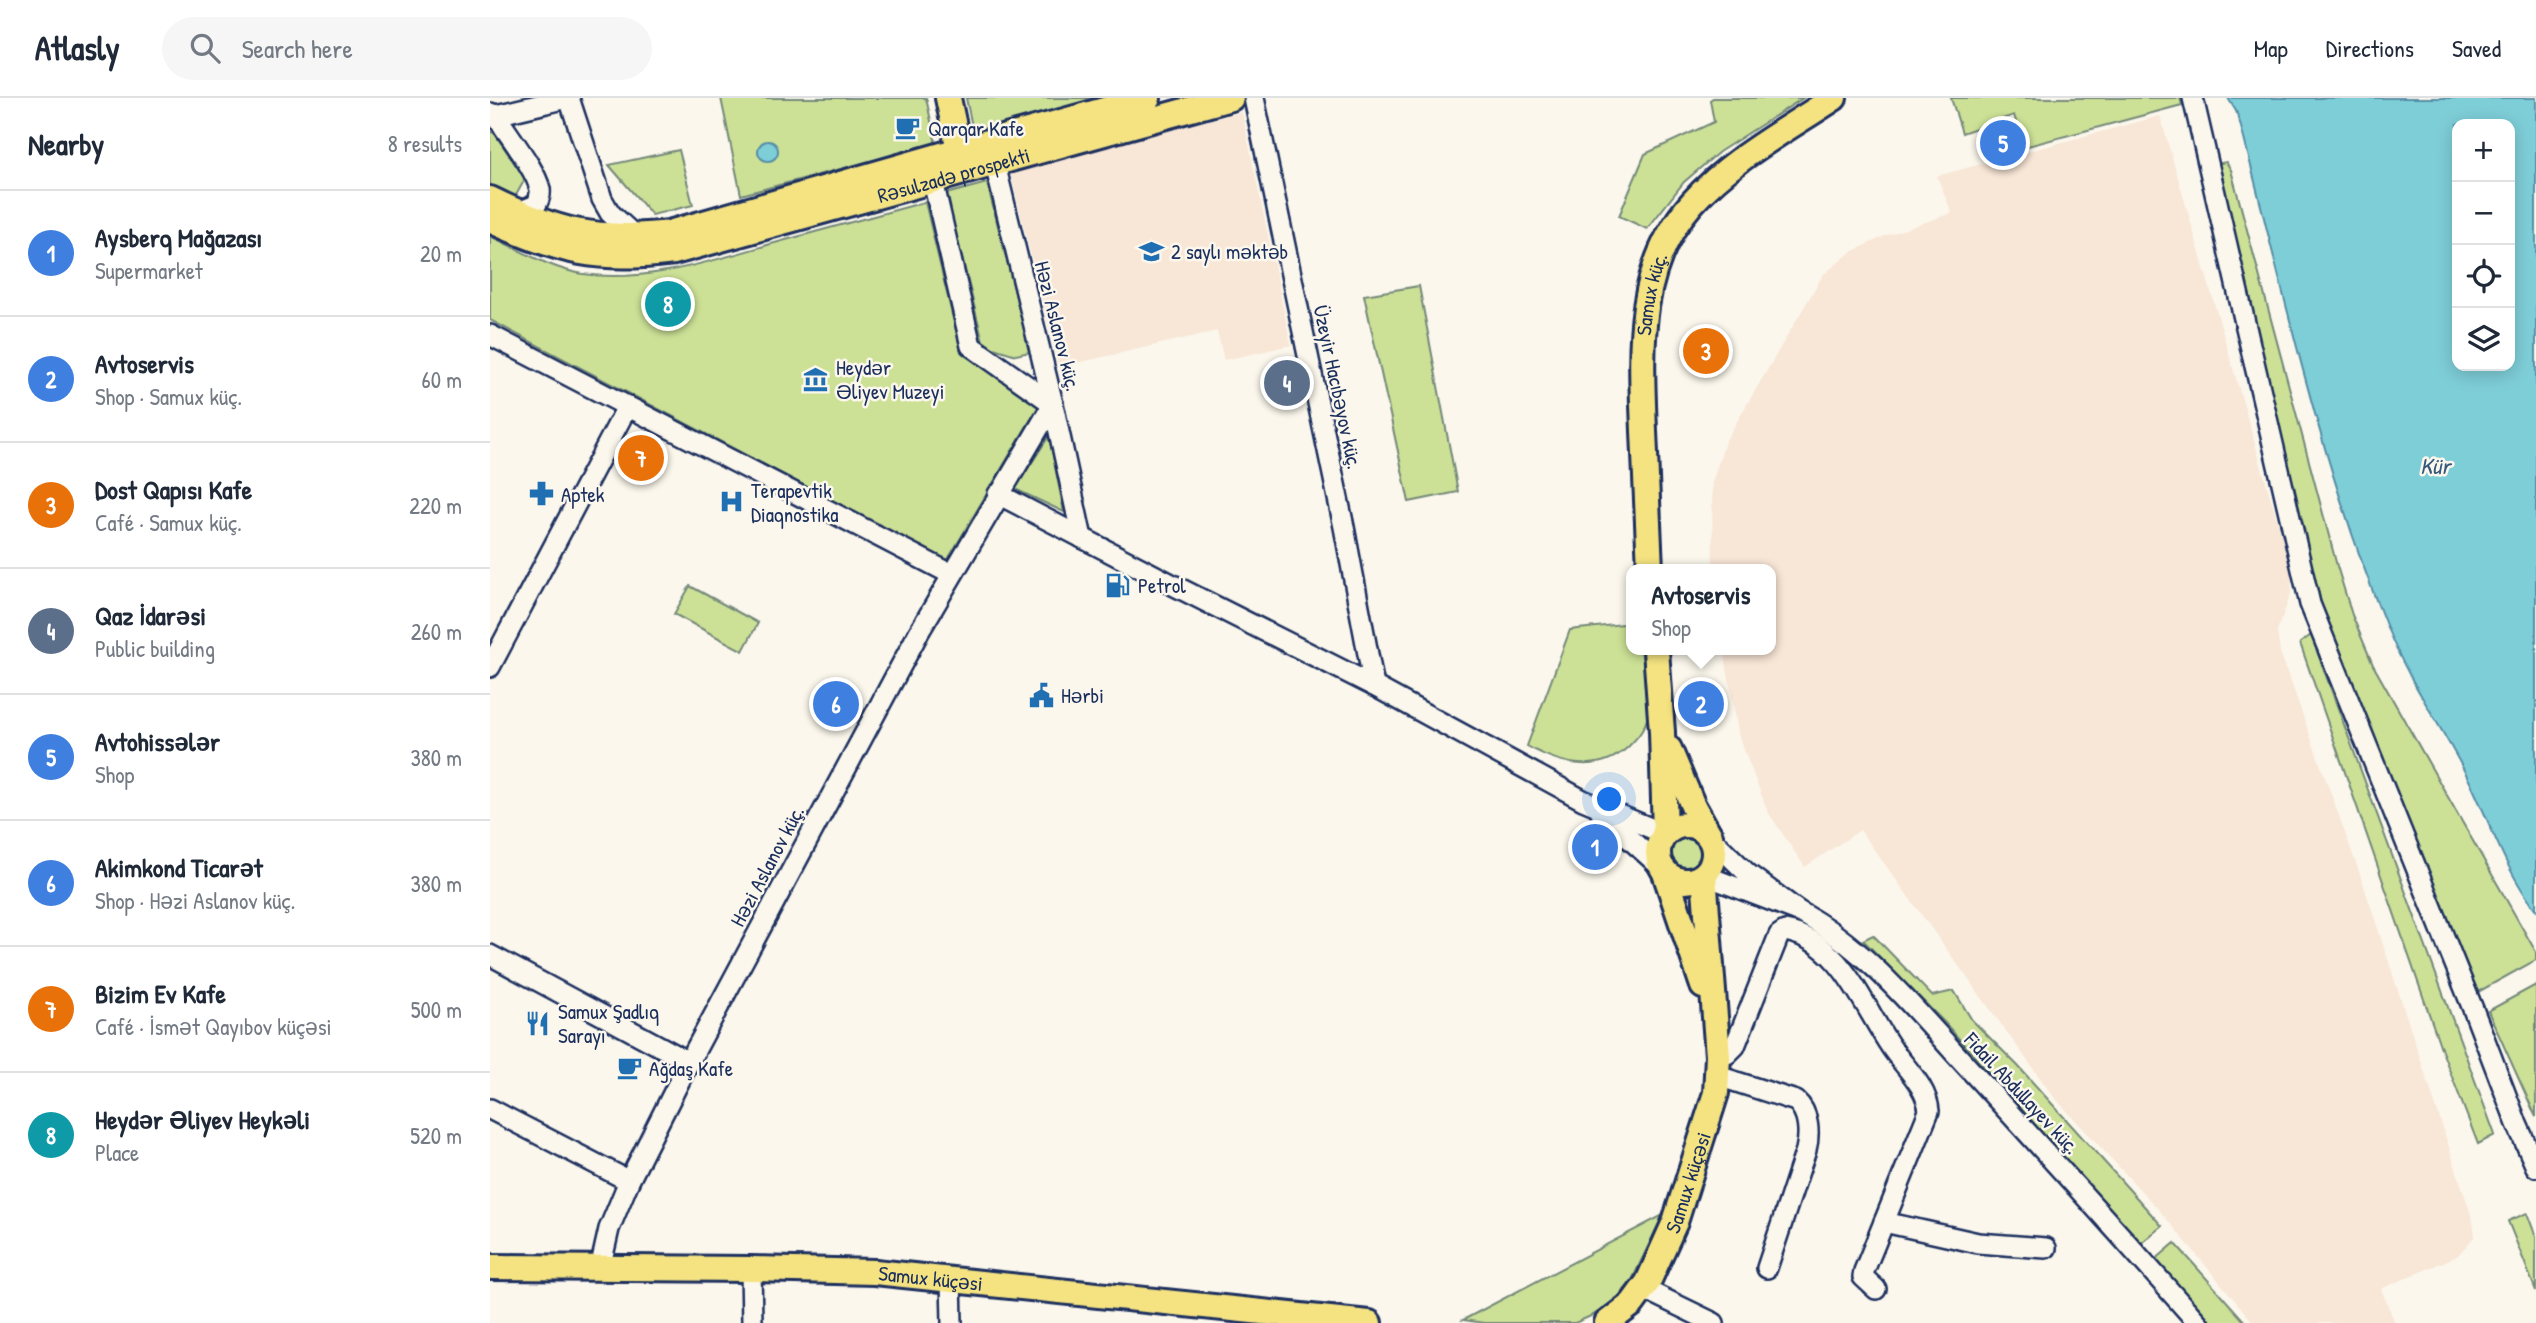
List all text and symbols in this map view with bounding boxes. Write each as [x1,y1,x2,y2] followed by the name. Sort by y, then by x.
[162,17,652,80] search box
[35,26,120,70] text: Atlasly
[186,29,224,67] icon: search
[242,31,353,66] text: Search here
[2254,32,2288,64] text: Map
[2326,32,2414,64] text: Directions
[2452,32,2501,64] text: Saved
[894,114,922,142] cafe icon: Qarqar Kafe
[928,114,1024,143] place label: Qarqar Kafe
[1980,117,2026,169] pin: 5
[2452,119,2515,371] map controls
[2452,119,2515,182] button: +
[28,124,104,164] text: Nearby
[388,128,462,159] text: 8 results
[874,140,1033,210] street label: Rəsulzadə prospekti
[2452,182,2515,245] button: −
[95,220,262,255] text: Aysberq Mağazası
[1137,237,1165,265] school or university icon: 2 saylı məktəb
[1171,237,1288,266] place label: 2 saylı məktəb
[47,238,55,269] text: 1
[420,238,462,269] text: 20 m
[2452,245,2515,308] button: locate
[1629,248,1674,336] street label: Samux küç.
[95,255,203,286] text: Supermarket
[1028,258,1088,394] street label: Həzi Aslanov küç.
[645,278,691,330] pin: 8
[1306,302,1370,472] street label: Üzeyir Hacıbəyov küç.
[2452,308,2515,371] button: layers
[1683,325,1729,377] pin: 3
[95,346,194,381] text: Avtoservis
[836,353,944,406] place label: Heydər Əliyev Muzeyi
[1264,357,1310,409] pin: 4
[46,364,56,395] text: 2
[422,364,462,395] text: 60 m
[802,365,830,393] museum icon: Heydər Əliyev Muzeyi
[95,381,242,412] text: Shop · Samux küç.
[618,432,664,484] pin: 7
[2420,450,2453,481] water label: Kür
[95,472,252,507] text: Dost Qapısı Kafe
[751,476,839,529] place label: Terapevtik Diaqnostika
[527,480,555,508] pharmacy icon: Aptek
[561,480,605,509] place label: Aptek
[717,488,745,516] hospital icon: Terapevtik Diaqnostika
[46,490,56,521] text: 3
[409,490,462,521] text: 220 m
[95,507,242,538] text: Café · Samux küç.
[1626,564,1776,655] popup
[1104,571,1132,599] fuel station icon: Petrol
[1138,571,1186,600] place label: Petrol
[1651,577,1751,612] text: Avtoservis
[95,598,206,633] text: Qaz İdarəsi
[1651,612,1691,643] text: Shop
[47,616,55,647] text: 4
[411,616,462,647] text: 260 m
[95,633,215,664] text: Public building
[813,678,859,730] pin: 6
[1678,678,1724,730] pin: 2
[1027,681,1055,709] public building icon: Hərbi
[1061,681,1104,710] place label: Hərbi
[95,724,220,759] text: Avtohissələr
[46,742,56,773] text: 5
[411,742,462,773] text: 380 m
[95,759,134,790] text: Shop
[1592,782,1626,816] your location
[723,800,811,932] street label: Həzi Aslanov küç.
[1572,821,1618,873] pin: 1
[95,850,263,885] text: Akimkond Ticarət
[46,868,56,899] text: 6
[411,868,462,899] text: 380 m
[95,885,295,916] text: Shop · Həzi Aslanov küç.
[95,976,226,1011] text: Bizim Ev Kafe
[45,994,57,1025] text: 7
[411,994,462,1025] text: 500 m
[558,997,659,1050] place label: Samux Şadlıq Sarayı
[524,1009,552,1037] restaurant icon: Samux Şadlıq Sarayı
[95,1011,332,1042] text: Café · İsmət Qayıbov küçəsi
[1957,1025,2086,1160] street label: Fidail Abdullayev küç.
[615,1054,643,1082] cafe icon: Ağdaş Kafe
[649,1054,733,1083] place label: Ağdaş Kafe
[95,1102,310,1137] text: Heydər Əliyev Heykəli
[46,1120,56,1151] text: 8
[410,1120,462,1151] text: 520 m
[1657,1128,1717,1238] street label: Samux küçəsi
[95,1137,139,1168] text: Place
[877,1258,984,1298] street label: Samux küçəsi

